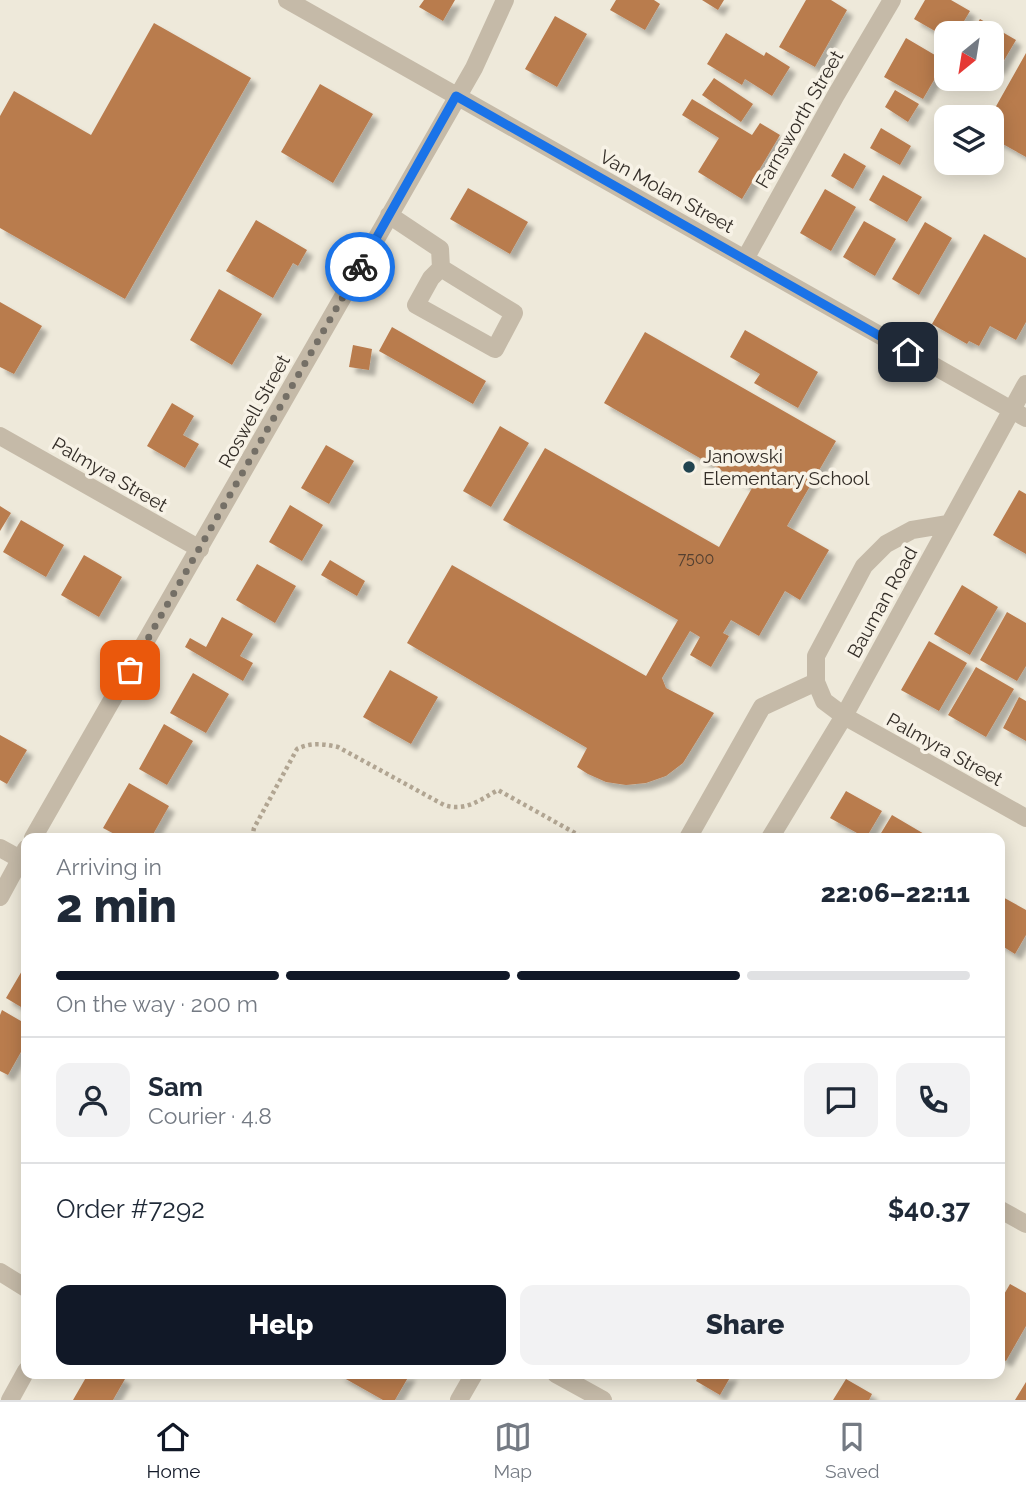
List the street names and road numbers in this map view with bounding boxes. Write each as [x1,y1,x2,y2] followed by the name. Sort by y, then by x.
[751,46,848,192] street label: Farnsworth Street
[596,145,739,237] street label: Van Molan Street
[214,350,294,471] street label: Roswell Street
[49,432,172,516] street label: Palmyra Street
[842,543,922,661] street label: Bauman Road
[883,708,1007,790] street label: Palmyra Street

